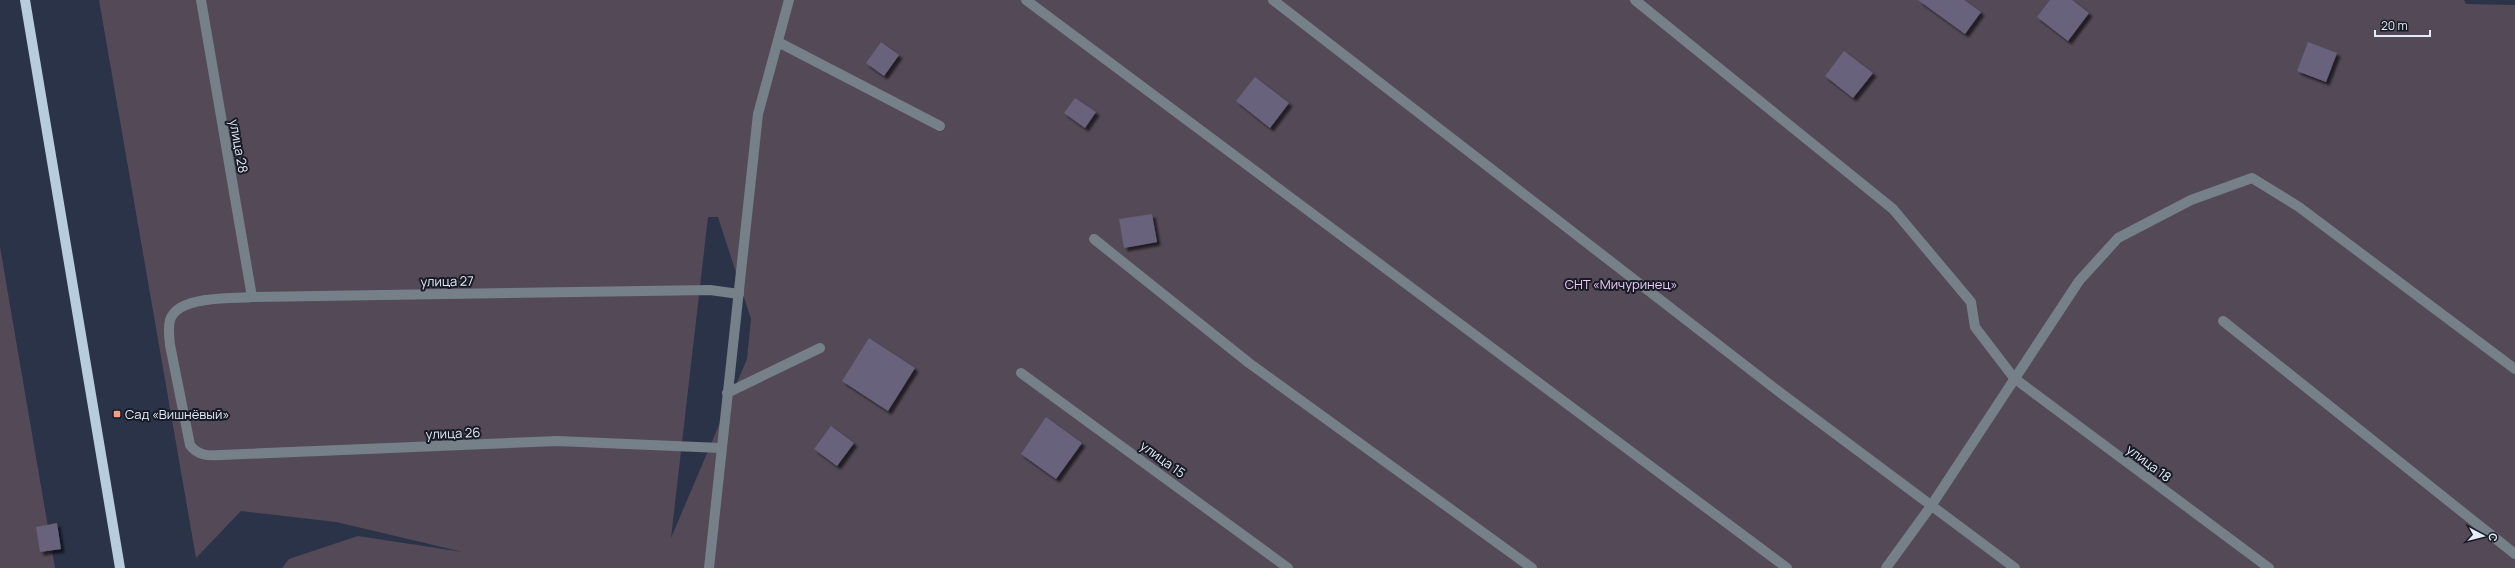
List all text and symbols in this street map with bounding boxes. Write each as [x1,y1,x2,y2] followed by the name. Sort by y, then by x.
[2375,12,2430,38] scale bar
[2381,17,2408,34] text: 20 m
[225,118,253,174] street label: улица 28
[420,272,474,290] street label: улица 27
[1565,275,1677,293] park label: СНТ «Мичуринец»
[125,405,229,423] place label: Сад «Вишнёвый»
[112,409,122,419] marker: Сад «Вишнёвый»
[425,423,481,443] street label: улица 26
[1137,436,1189,482] street label: улица 15
[2123,440,2175,486] street label: улица 18
[2463,516,2503,556] north arrow
[2485,532,2501,542] text: С

